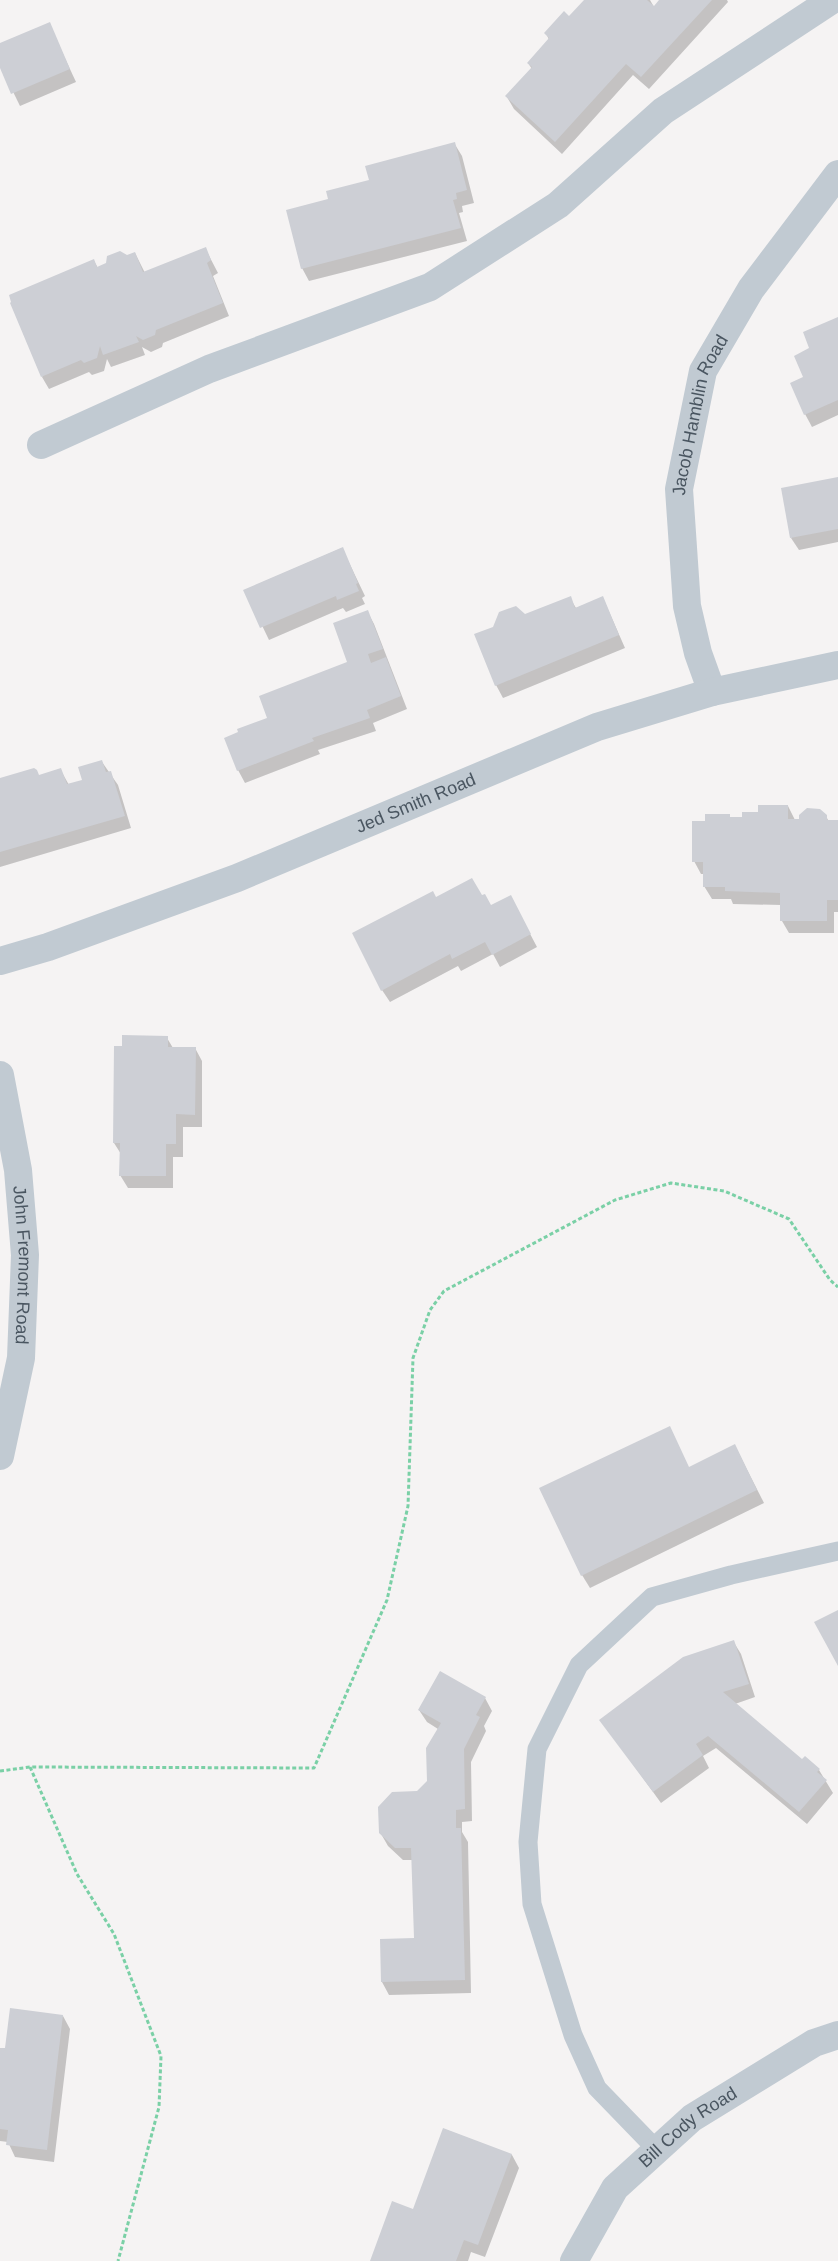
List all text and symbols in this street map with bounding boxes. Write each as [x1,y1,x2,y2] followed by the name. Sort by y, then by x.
[669,331,732,496] street label: Jacob Hamblin Road
[353,769,479,837] street label: Jed Smith Road
[9,1185,35,1345] street label: John Fremont Road
[635,2083,740,2171] street label: Bill Cody Road

